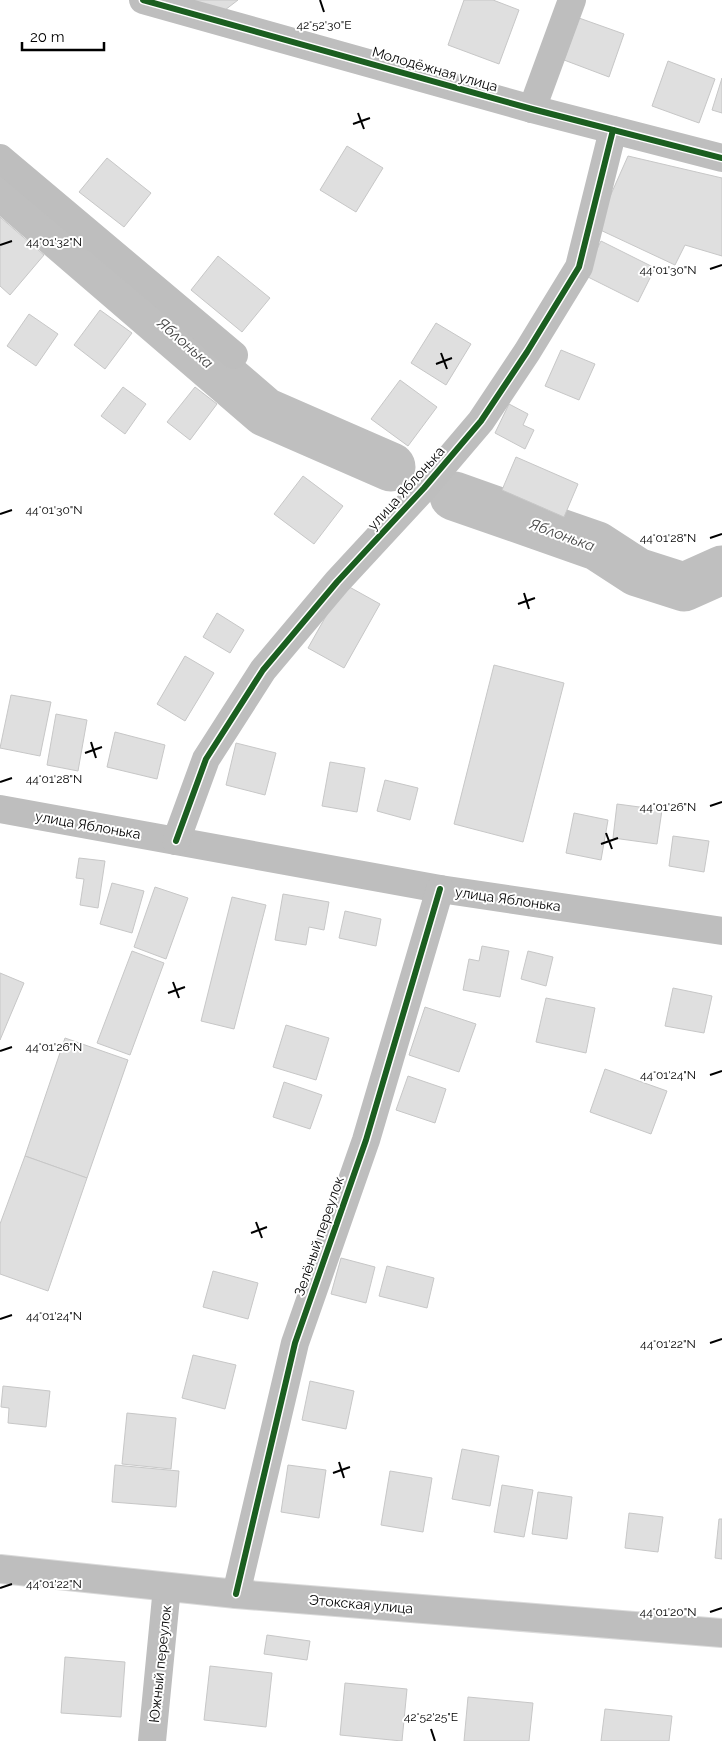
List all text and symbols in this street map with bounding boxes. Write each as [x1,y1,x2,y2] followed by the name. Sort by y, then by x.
[296,18,352,32] text: 42°52'30"E
[22,20,105,52] scale bar
[30,28,65,46] text: 20 m
[370,43,500,95] street label: Молодёжная улица
[26,235,82,249] text: 44°01'32"N
[640,263,696,277] text: 44°01'30"N
[153,314,217,372] water label: Яблонька
[364,443,448,533] street label: улица Яблонька
[26,503,82,517] text: 44°01'30"N
[527,515,597,555] water label: Яблонька
[640,531,696,545] text: 44°01'28"N
[26,772,82,786] text: 44°01'28"N
[640,800,696,814] text: 44°01'26"N
[34,808,142,842] street label: улица Яблонька
[454,884,562,914] street label: улица Яблонька
[26,1040,82,1054] text: 44°01'26"N
[640,1068,696,1082] text: 44°01'24"N
[291,1174,347,1298] street label: Зелёный переулок
[26,1309,82,1323] text: 44°01'24"N
[640,1337,696,1351] text: 44°01'22"N
[26,1577,82,1591] text: 44°01'22"N
[308,1591,414,1617] street label: Этокская улица
[146,1604,174,1724] street label: Южный переулок
[640,1605,696,1619] text: 44°01'20"N
[404,1710,458,1724] text: 42°52'25"E

